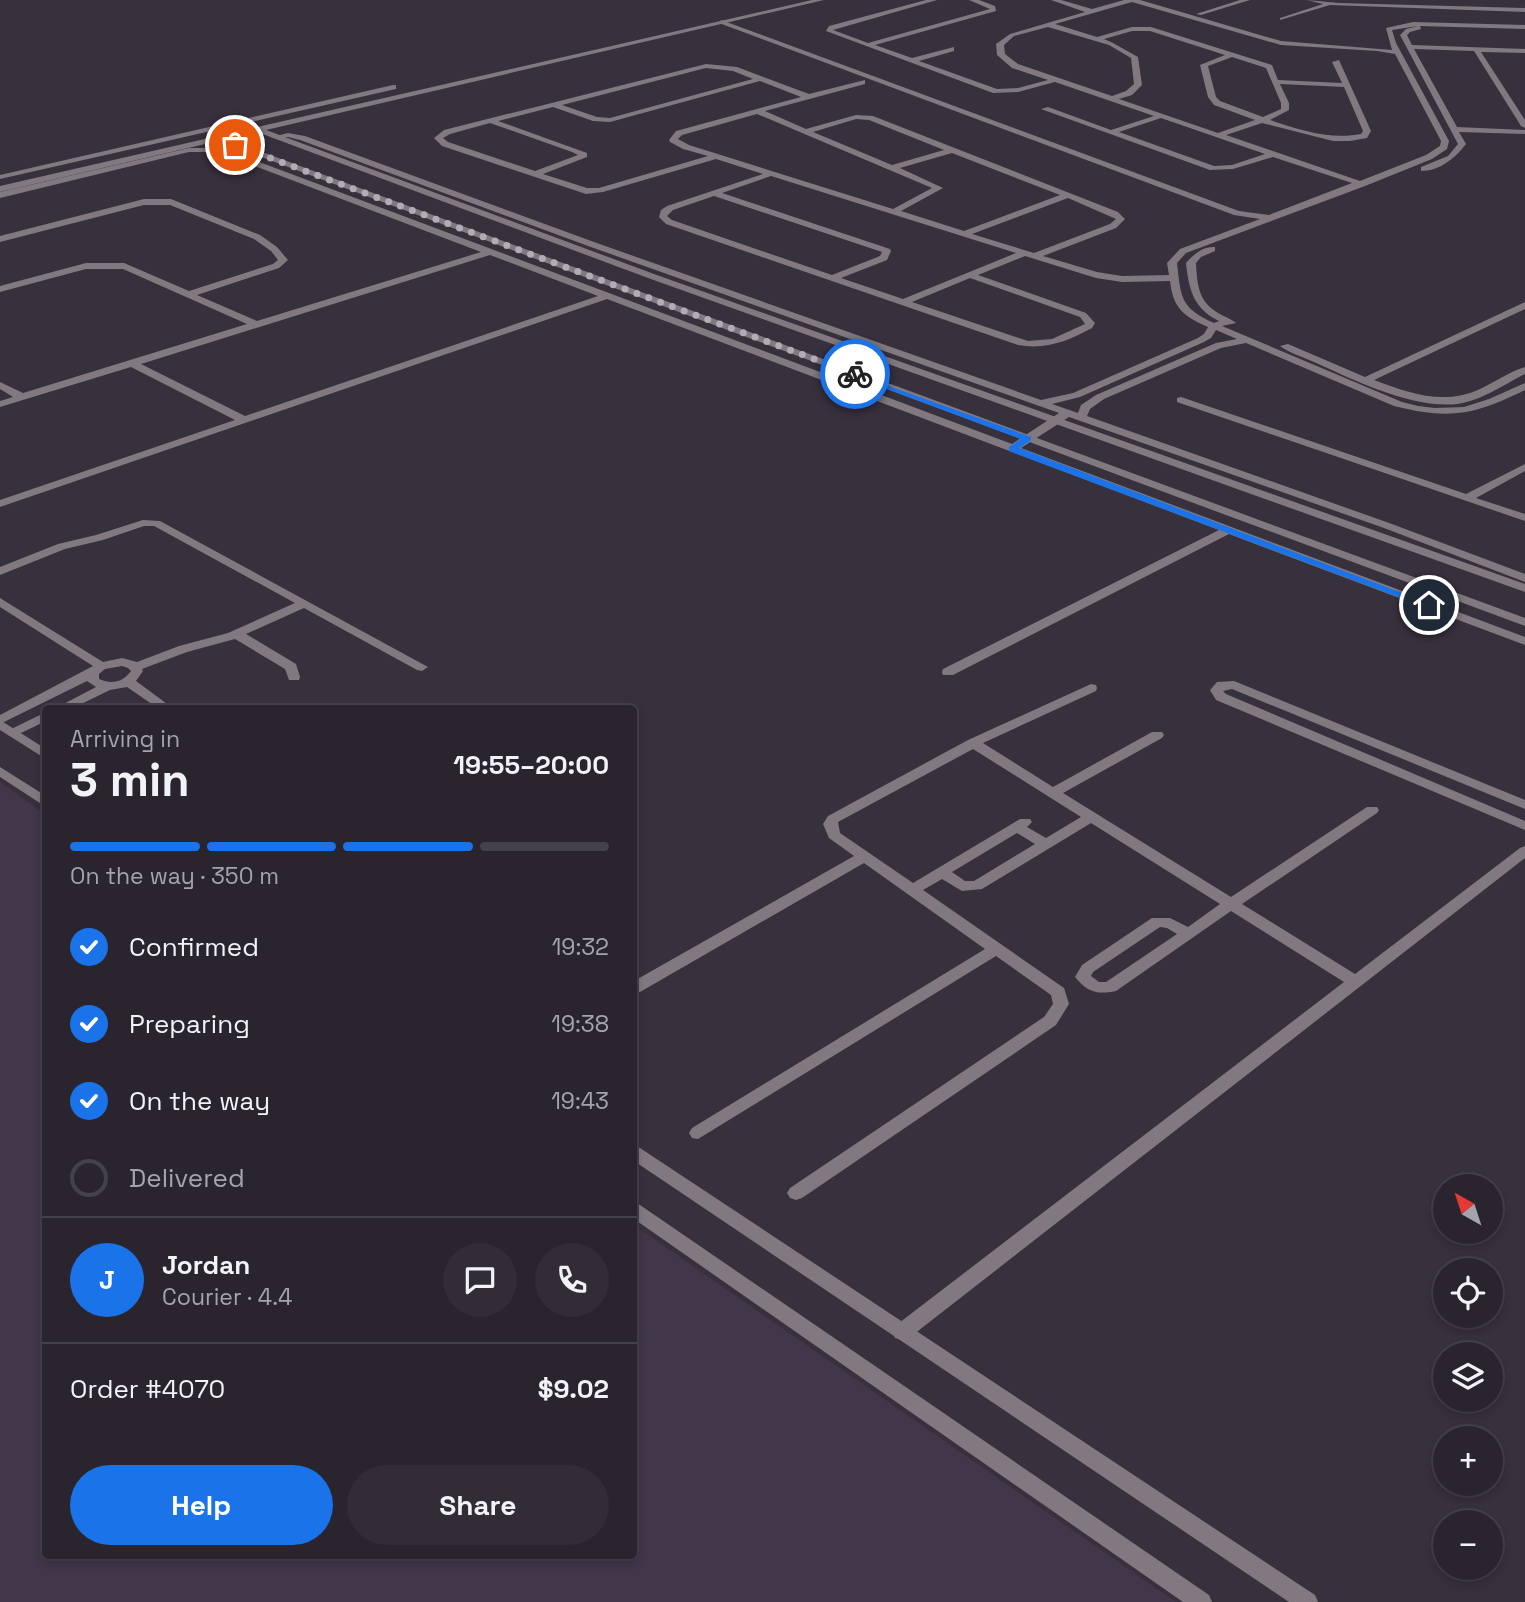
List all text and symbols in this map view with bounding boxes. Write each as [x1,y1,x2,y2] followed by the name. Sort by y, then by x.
[205,115,265,175] pin
[216,126,254,164] icon: bag
[820,339,890,409] courier
[836,355,874,393] icon: bike
[1399,575,1459,635] pin
[1410,586,1448,624] icon: home
[70,724,180,754] text: Arriving in
[453,748,609,782] text: 19:55–20:00
[70,751,190,809] text: 3 min
[70,861,279,891] text: On the way · 350 m
[70,928,108,966] icon: check
[129,930,259,964] text: Confirmed
[552,932,609,962] text: 19:32
[70,1005,108,1043] icon: check
[129,1007,250,1041] text: Preparing
[551,1009,609,1039] text: 19:38
[70,1082,108,1120] icon: check
[129,1084,270,1118] text: On the way
[551,1086,609,1116] text: 19:43
[129,1161,245,1195] text: Delivered
[1433,1174,1503,1244] north arrow
[1433,1174,1503,1580] map controls
[443,1243,517,1317] button: chat
[535,1243,609,1317] button: phone
[162,1248,250,1282] text: Jordan
[1433,1258,1503,1328] button: locate
[99,1263,115,1297] text: J
[162,1282,292,1312] text: Courier · 4.4
[1433,1342,1503,1412] button: layers
[70,1372,225,1406] text: Order #4070
[538,1372,609,1406] text: $9.02
[1433,1426,1503,1496] button: +
[70,1465,333,1545] button: Help
[347,1465,609,1545] button: Share
[1433,1510,1503,1580] button: −

